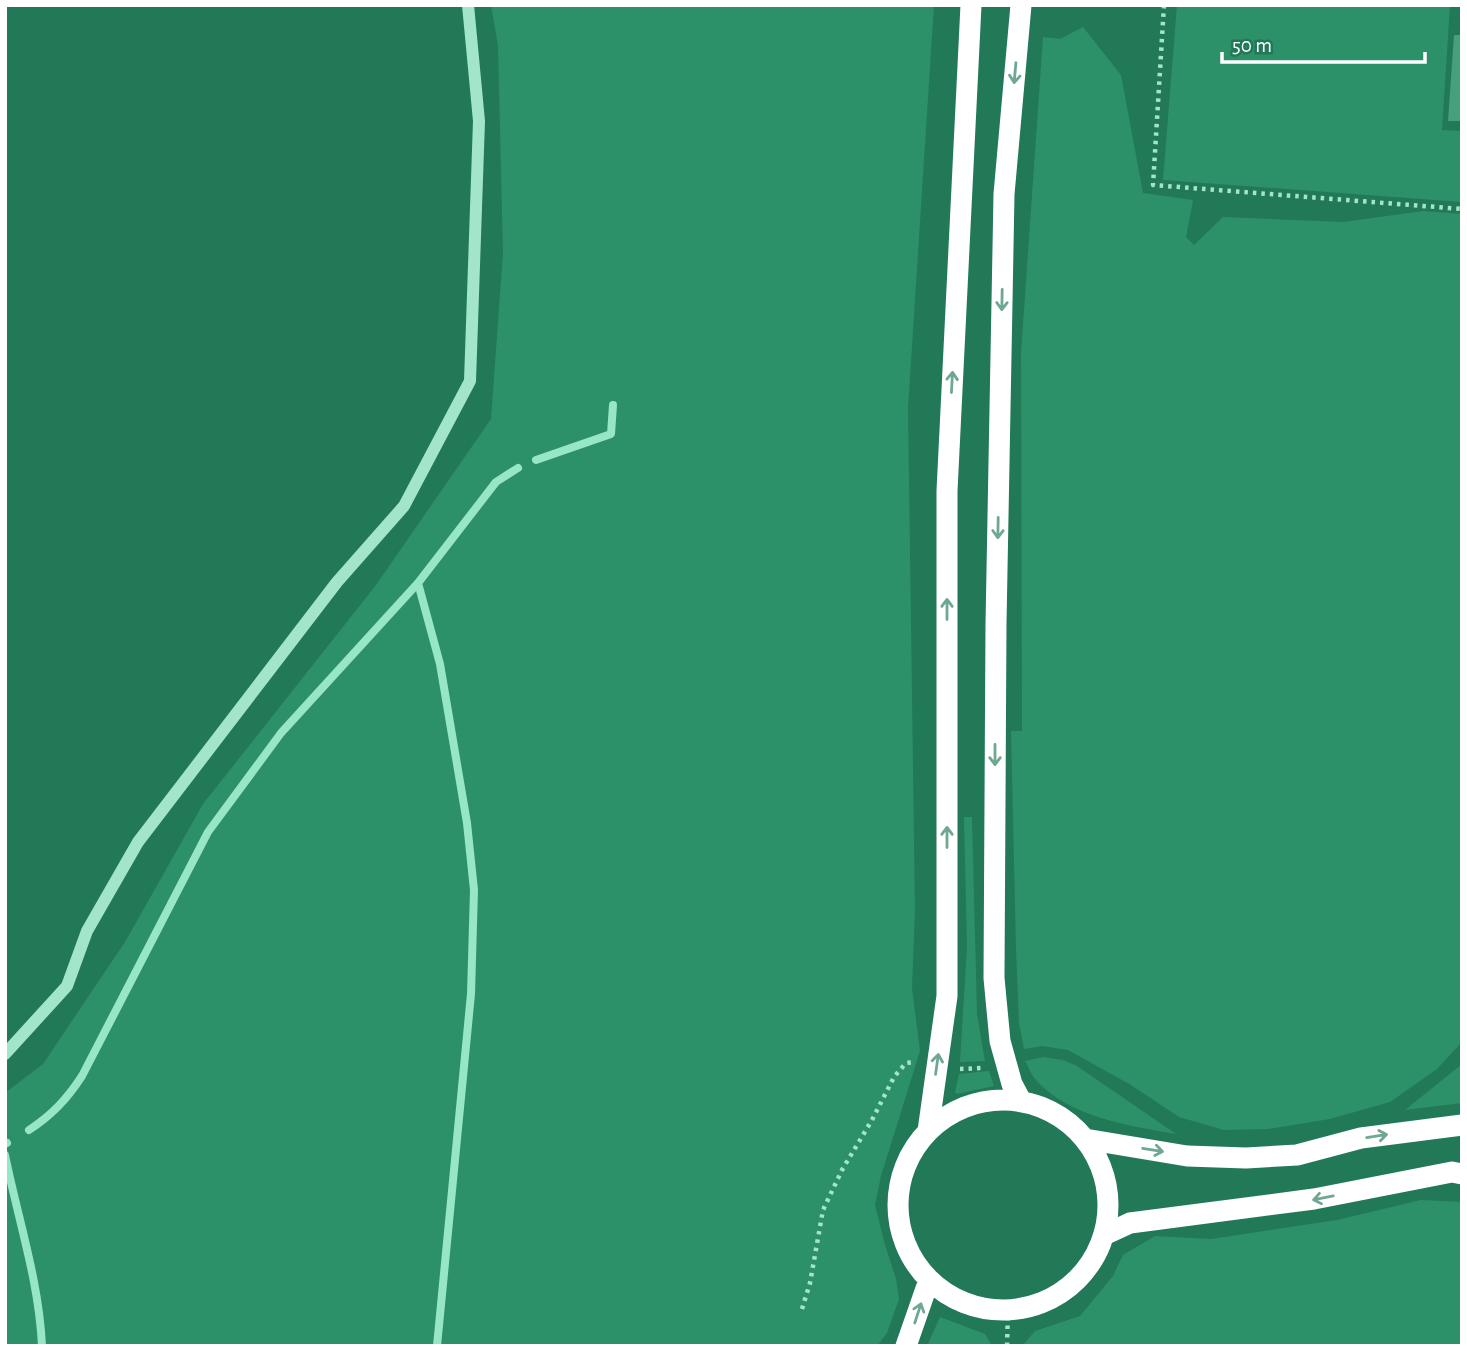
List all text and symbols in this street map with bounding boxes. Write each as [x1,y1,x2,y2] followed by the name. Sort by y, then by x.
[1222,21,1425,65] scale bar
[1232,35,1272,56] text: 50 m
[1008,61,1021,84] one-way arrow
[995,288,1009,311] one-way arrow
[946,371,959,394] one-way arrow
[991,516,1005,539] one-way arrow
[940,598,954,621] one-way arrow
[988,743,1002,766] one-way arrow
[940,826,954,849] one-way arrow
[931,1053,944,1076] one-way arrow
[1365,1129,1388,1142] one-way arrow
[1141,1144,1164,1157] one-way arrow
[1312,1191,1335,1205] one-way arrow
[913,1303,926,1325] one-way arrow

